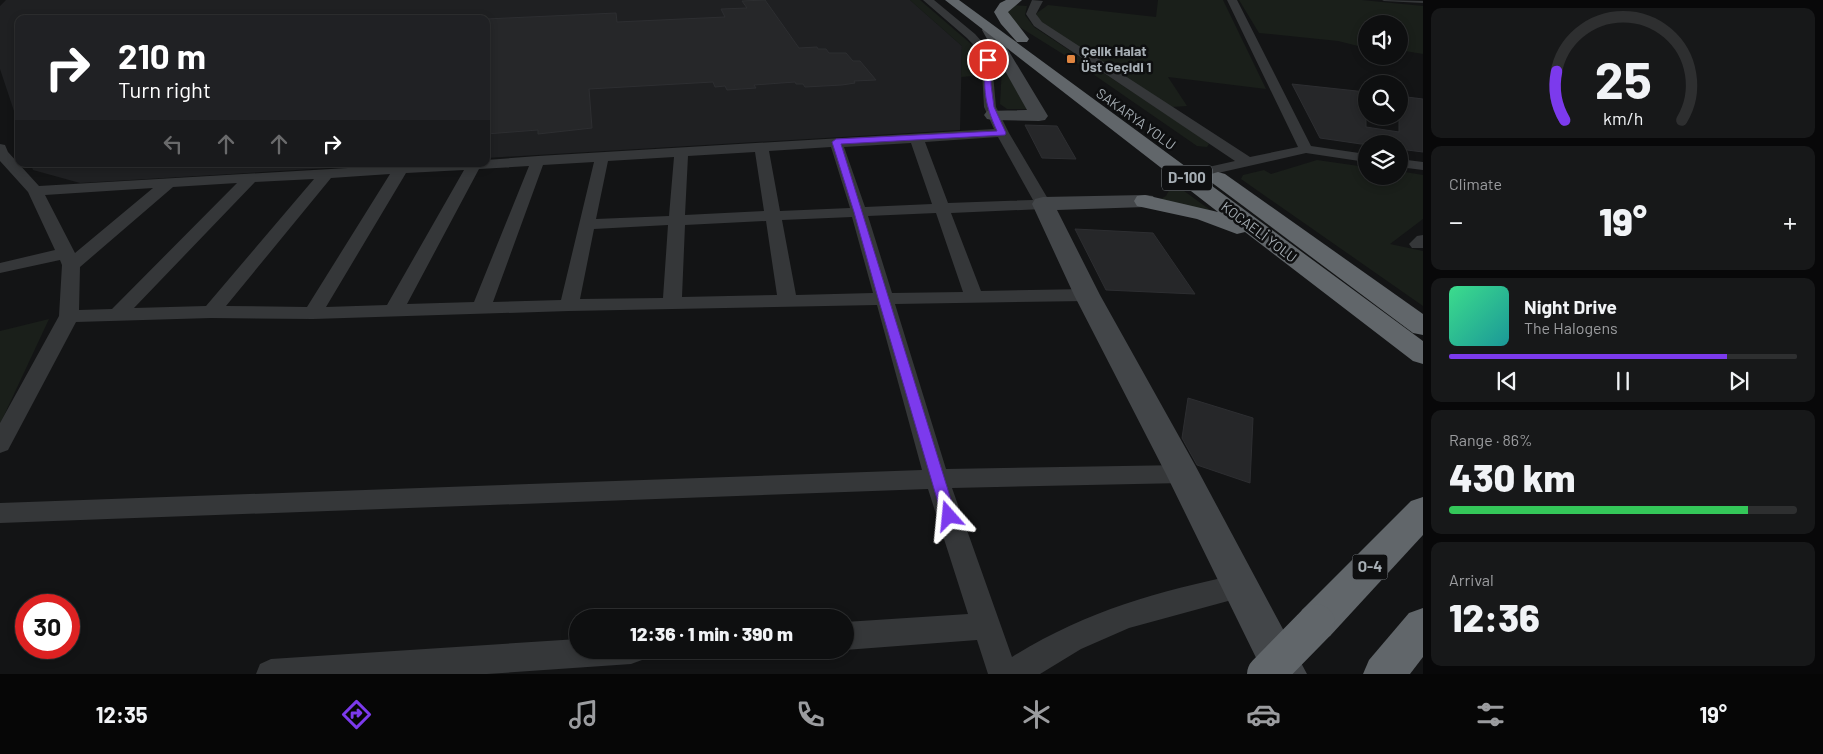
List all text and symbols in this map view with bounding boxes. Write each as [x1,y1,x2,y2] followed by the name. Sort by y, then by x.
[1358,15,1408,185] map controls
[1358,15,1408,65] button: sound
[118,34,206,76] text: 210 m
[35,35,100,100] icon: right
[967,39,1009,81] pin
[1081,42,1152,75] place label: Çelik Halat Üst Geçidi 1
[974,46,1002,74] icon: arrive
[1594,47,1652,109] text: 25
[1065,53,1077,65] marker: Çelik Halat Üst Geçidi 1
[1358,75,1408,125] button: search
[118,76,211,102] text: Turn right
[1093,84,1179,153] street label: SAKARYA YOLU
[1603,107,1643,129] text: km/h
[159,130,187,158] icon: left
[212,130,240,158] icon: ahead
[265,130,293,158] icon: ahead
[318,130,346,158] icon: right
[1358,135,1408,185] button: layers
[1162,166,1212,190] road number: D-100
[1449,174,1502,193] text: Climate
[1218,198,1300,266] street label: KOCAELİ YOLU
[1599,198,1647,244] text: 19°
[1449,204,1463,238] text: −
[1783,204,1797,238] text: +
[1524,295,1617,318] text: Night Drive
[1524,318,1618,337] text: The Halogens
[1493,367,1521,395] icon: previous
[1609,367,1637,395] icon: pause
[1725,367,1753,395] icon: next
[1449,430,1533,449] text: Range · 86%
[1449,454,1575,500] text: 430 km
[922,489,974,541] position arrow
[1352,554,1388,580] road number: O-4
[1449,570,1494,589] text: Arrival
[15,594,80,659] speed limit sign: 30
[1449,594,1540,640] text: 12:36
[630,622,793,645] text: 12:36 · 1 min · 390 m
[339,697,374,732] icon: directions
[566,697,601,732] icon: music
[793,697,828,732] icon: phone
[1019,697,1054,732] icon: climate
[1246,697,1281,732] icon: car
[1473,697,1508,732] icon: filters
[96,701,148,727] text: 12:35
[1699,701,1727,727] text: 19°

